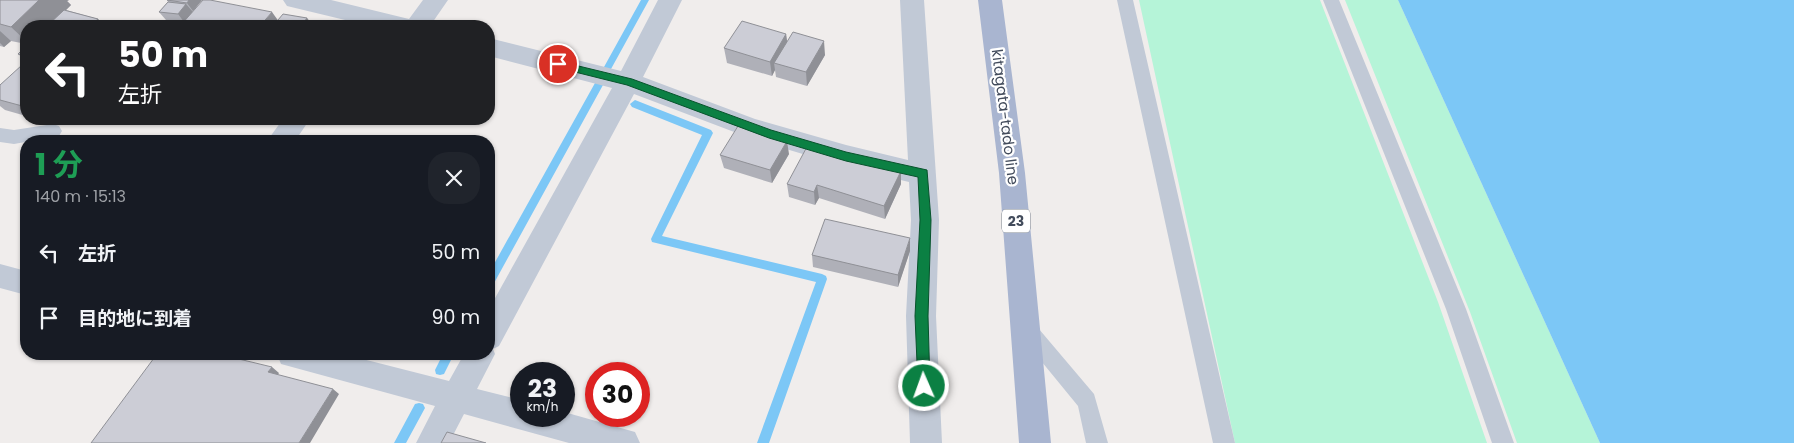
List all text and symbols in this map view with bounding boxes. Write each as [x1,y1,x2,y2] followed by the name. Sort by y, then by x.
[118,30,208,79] text: 50 m
[35,40,100,105] icon: left
[537,43,579,85] pin
[987,48,1024,186] street label: kitagata-tado line
[544,50,572,78] icon: arrive
[118,79,162,110] text: 左折
[35,143,83,186] text: 1 分
[428,152,480,204] button: close
[35,185,126,208] text: 140 m · 15:13
[1002,210,1030,232] road number: 23
[35,239,63,267] icon: left
[431,239,480,266] text: 50 m
[78,240,116,267] text: 左折
[35,304,63,332] icon: arrive
[431,304,480,331] text: 90 m
[78,305,192,332] text: 目的地に到着
[897,359,949,411] position arrow
[585,362,650,427] speed limit sign: 30
[528,371,557,406] text: 23
[527,398,558,415] text: km/h

